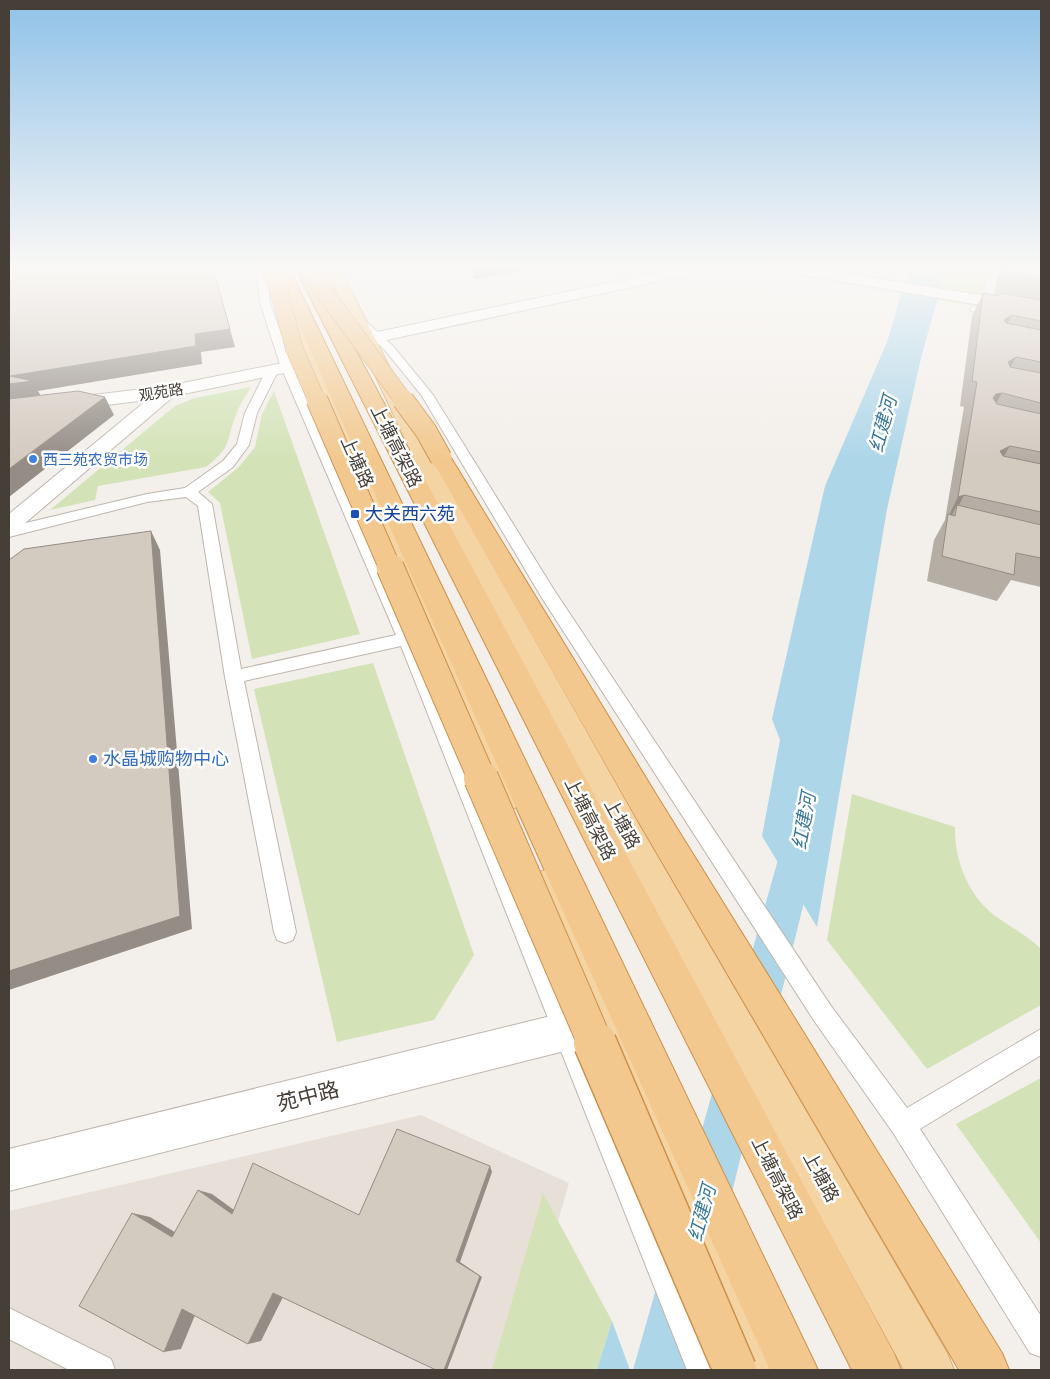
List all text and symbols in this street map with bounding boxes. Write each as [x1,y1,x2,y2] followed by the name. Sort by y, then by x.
[137,379,185,405] street label: 观苑路
[865,390,903,455] water label: 红建河
[366,401,426,491] street label: 上塘高架路
[336,433,378,491] street label: 上塘路
[43,450,148,469] place label: 西三苑农贸市场
[27,453,39,465] marker: 西三苑农贸市场
[365,503,455,525] place label: 大关西六苑
[349,508,361,520] marker: 大关西六苑
[103,748,229,770] place label: 水晶城购物中心
[87,753,99,765] marker: 水晶城购物中心
[560,774,620,864] street label: 上塘高架路
[788,787,821,851] water label: 红建河
[599,795,645,853] street label: 上塘路
[274,1076,342,1116] street label: 苑中路
[747,1133,807,1223] street label: 上塘高架路
[798,1148,844,1206] street label: 上塘路
[684,1179,722,1244] water label: 红建河

